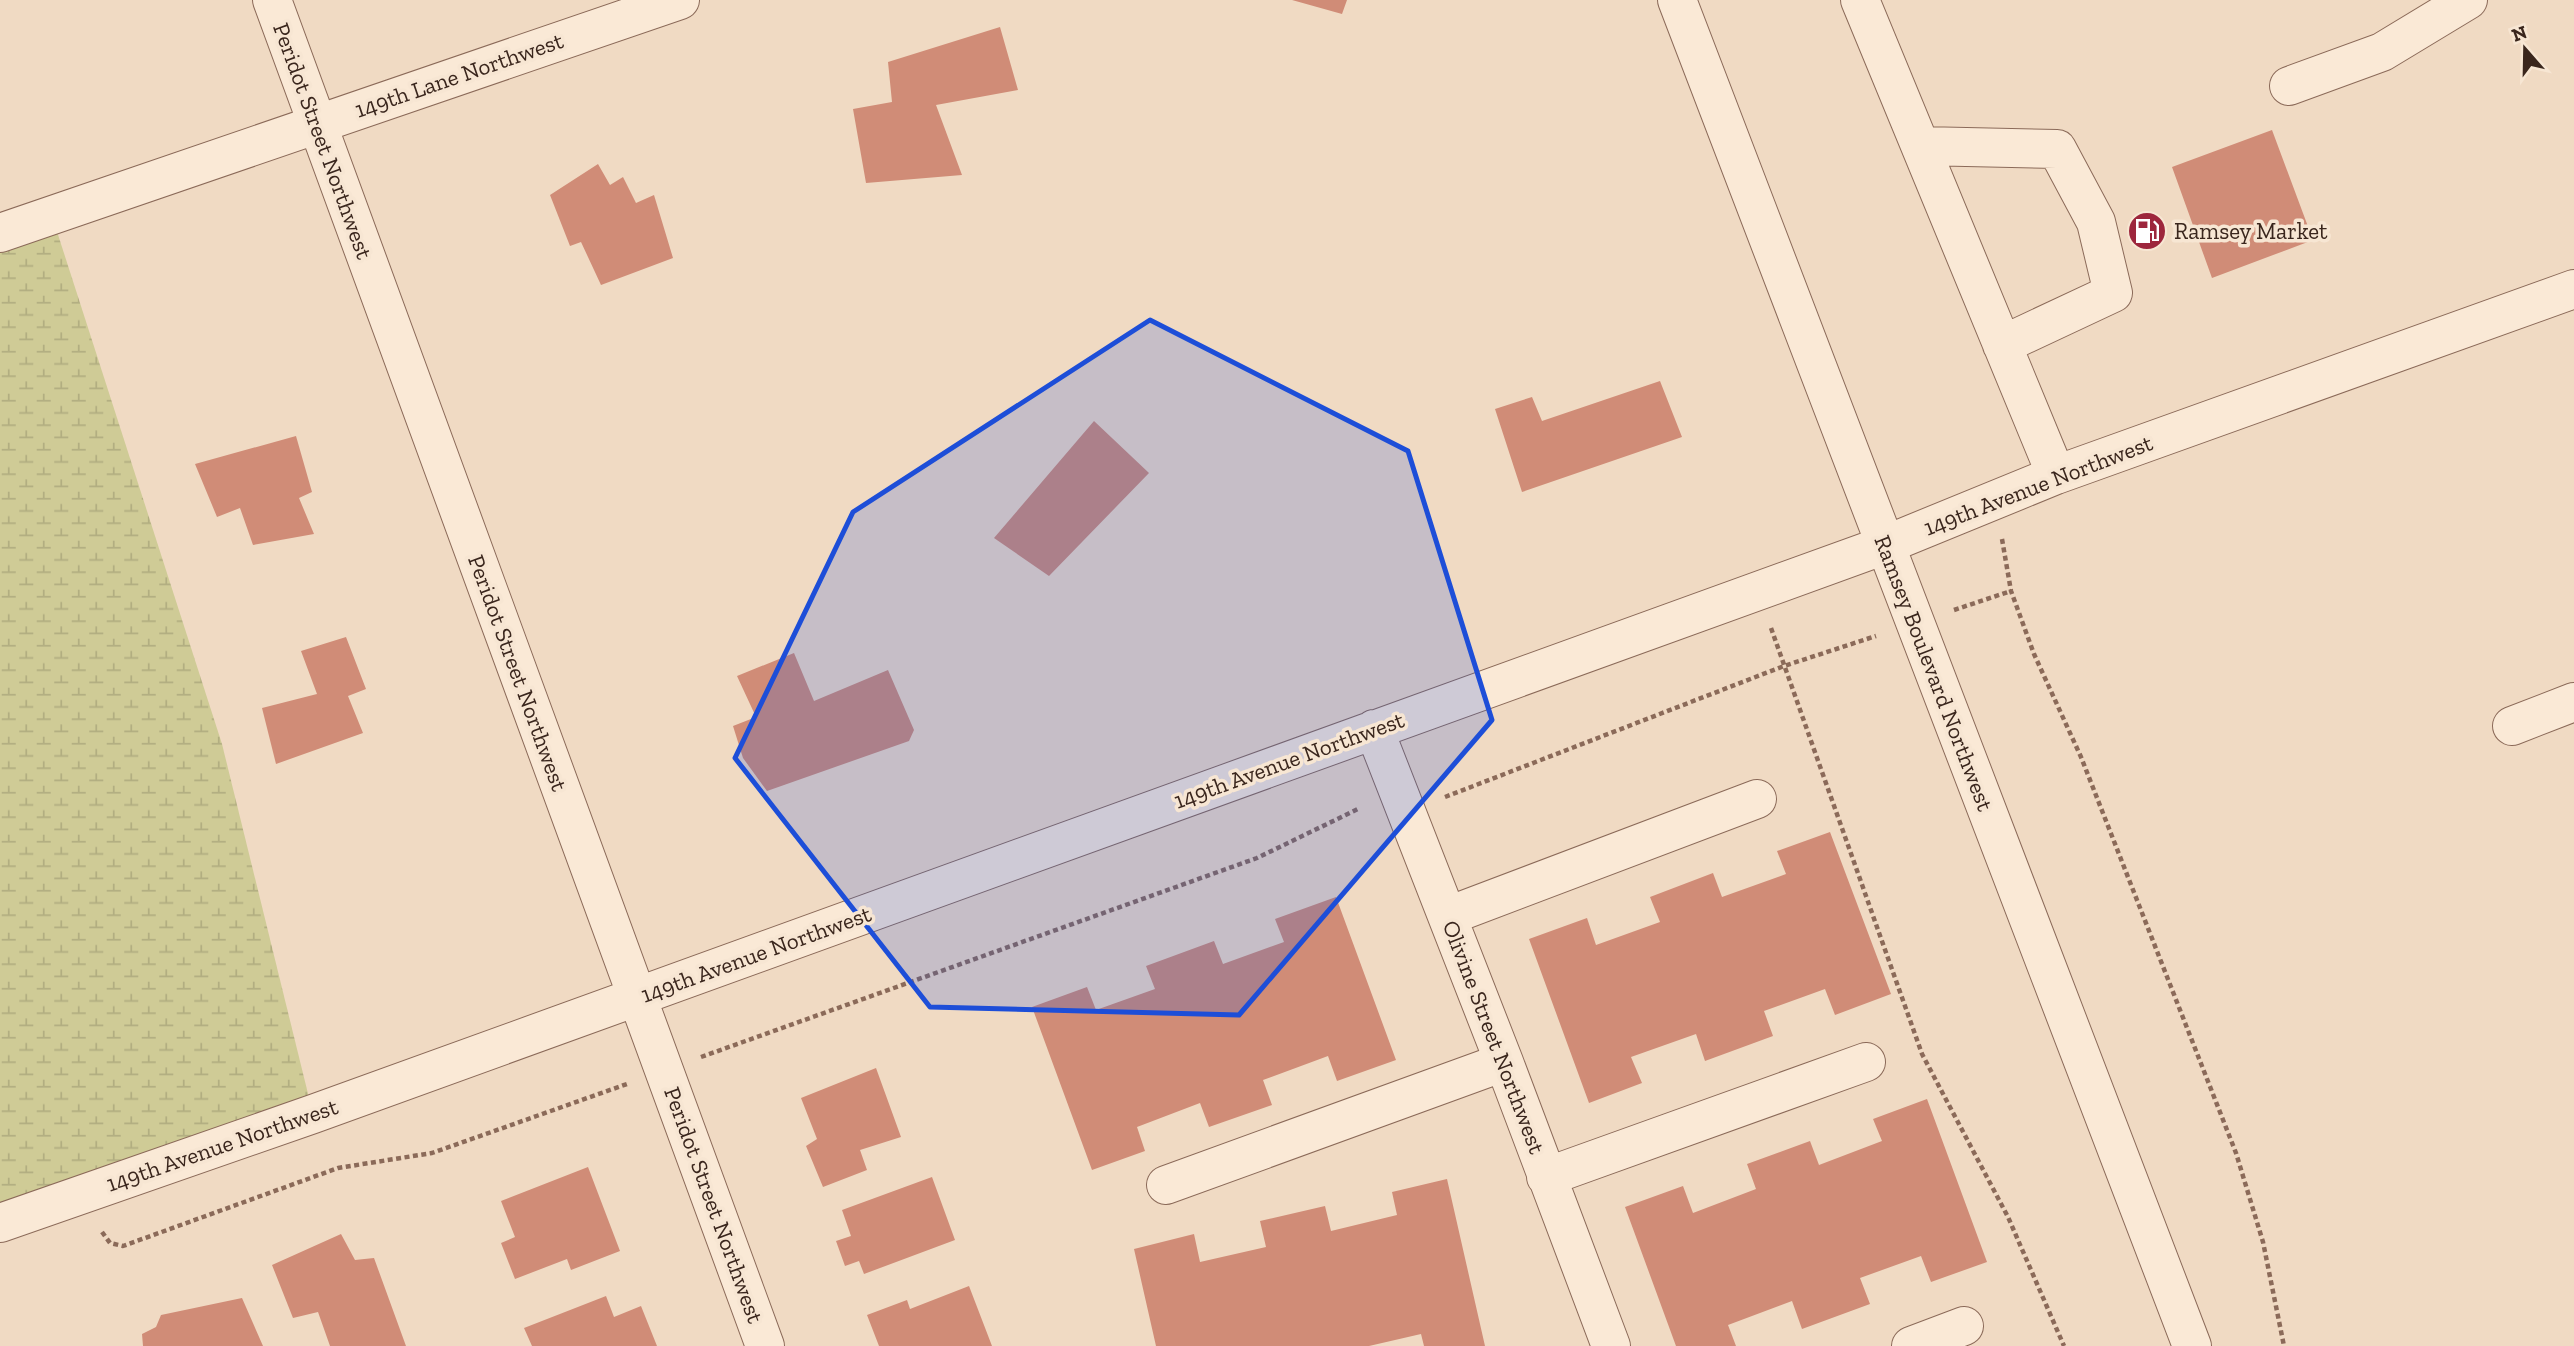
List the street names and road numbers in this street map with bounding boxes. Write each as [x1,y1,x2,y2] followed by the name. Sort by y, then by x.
[267,19,379,263] street label: Peridot Street Northwest
[351,26,567,124] street label: 149th Lane Northwest
[1920,428,2157,542] street label: 149th Avenue Northwest
[1868,531,2000,815] street label: Ramsey Boulevard Northwest
[462,551,574,795] street label: Peridot Street Northwest
[1170,705,1408,815] street label: 149th Avenue Northwest
[637,899,875,1009] street label: 149th Avenue Northwest
[1437,916,1552,1158] street label: Olivine Street Northwest
[658,1083,770,1327] street label: Peridot Street Northwest
[103,1092,342,1198] street label: 149th Avenue Northwest

